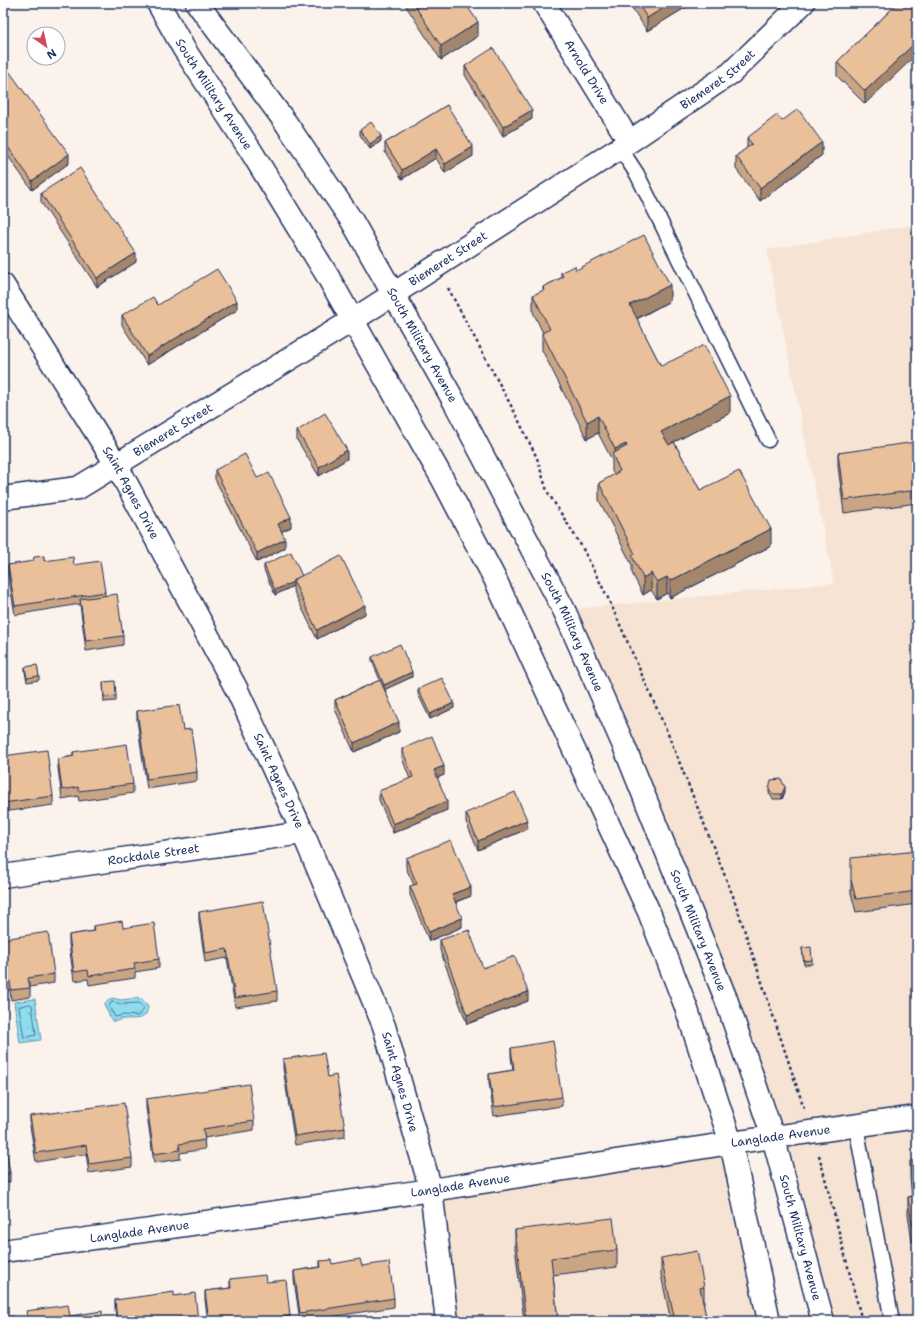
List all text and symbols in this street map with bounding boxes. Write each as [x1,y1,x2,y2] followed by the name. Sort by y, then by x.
[26,26,66,66] north arrow
[172,36,256,153] street label: South Military Avenue
[561,37,613,107] street label: Arnold Drive
[43,45,59,63] text: N
[677,46,759,113] street label: Biemeret Street
[406,228,490,290] street label: Biemeret Street
[383,284,461,406] street label: South Military Avenue
[130,400,216,460] street label: Biemeret Street
[99,443,163,542] street label: Saint Agnes Drive
[538,569,607,694] street label: South Military Avenue
[250,730,308,831] street label: Saint Agnes Drive
[107,840,200,869] street label: Rockdale Street
[667,867,730,994] street label: South Military Avenue
[378,1030,422,1134] street label: Saint Agnes Drive
[730,1121,831,1151] street label: Langlade Avenue
[410,1170,511,1201] street label: Langlade Avenue
[776,1173,825,1303] street label: South Military Avenue
[89,1217,191,1247] street label: Langlade Avenue

